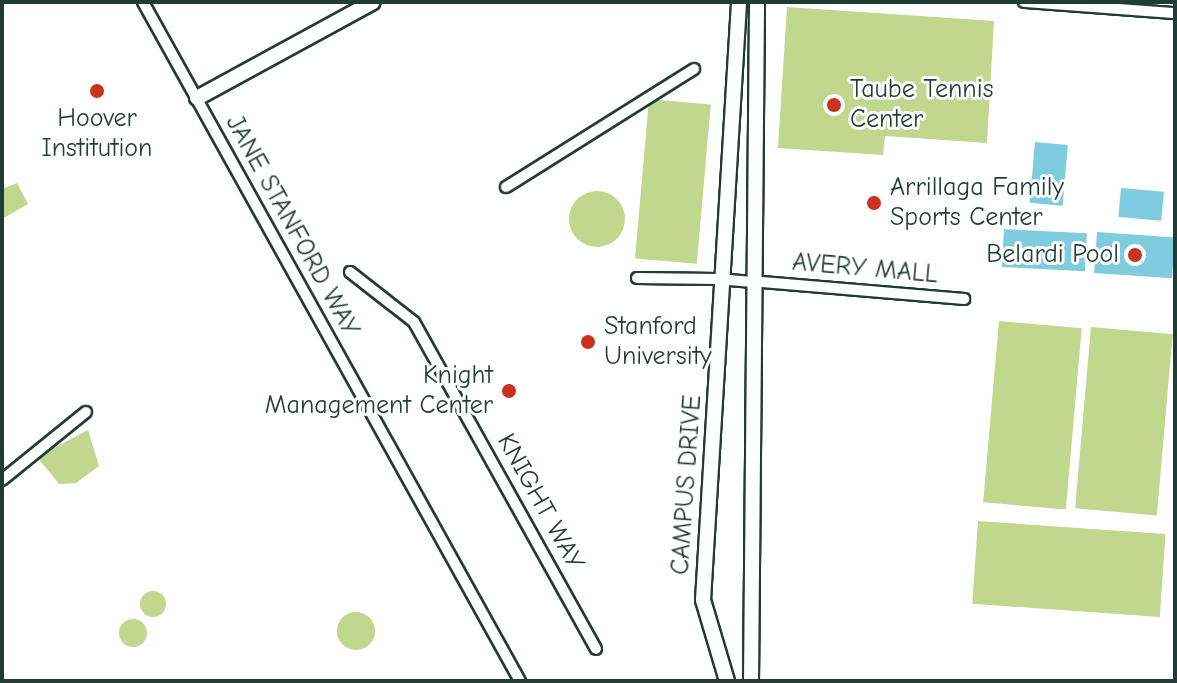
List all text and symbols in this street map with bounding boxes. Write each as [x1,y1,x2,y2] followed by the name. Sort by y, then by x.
[850,74,993,136] place label: Taube Tennis Center
[88,82,106,100] marker: Hoover Institution
[825,96,843,114] marker: Taube Tennis Center
[42,103,152,164] place label: Hoover Institution
[218,110,366,342] street label: JANE STANFORD WAY
[890,172,1064,234] place label: Arrillaga Family Sports Center
[865,194,883,212] marker: Arrillaga Family Sports Center
[986,239,1119,271] place label: Belardi Pool
[1126,246,1144,264] marker: Belardi Pool
[791,247,939,291] street label: AVERY MALL
[604,311,712,372] place label: Stanford University
[579,333,597,351] marker: Stanford University
[265,360,493,422] place label: Knight Management Center
[500,382,518,400] marker: Knight Management Center
[665,394,709,576] street label: CAMPUS DRIVE
[490,428,590,576] street label: KNIGHT WAY

